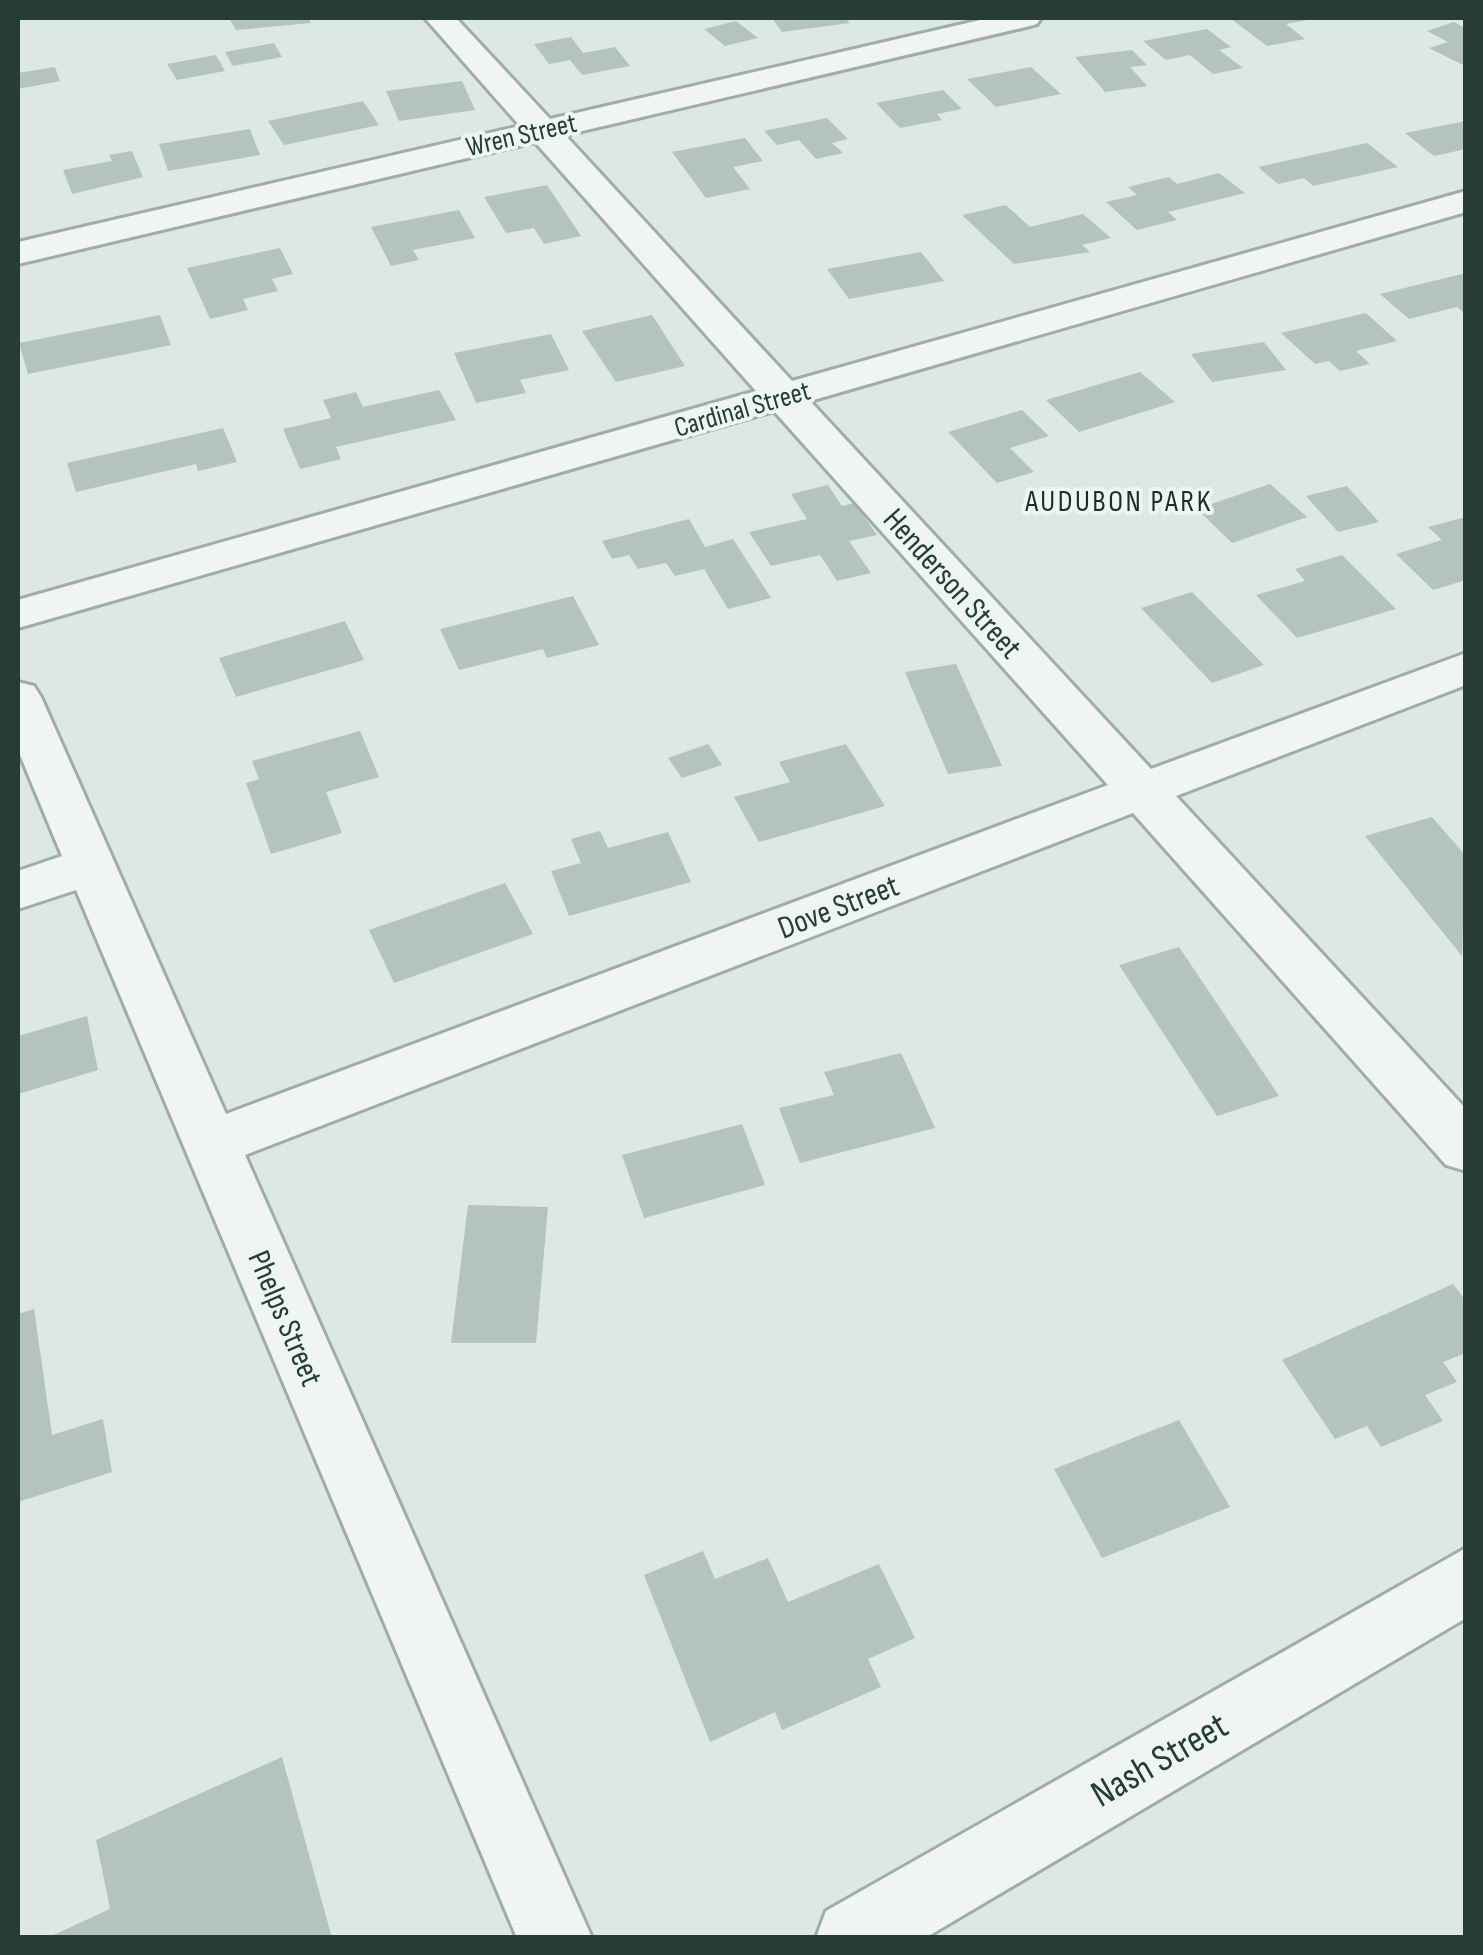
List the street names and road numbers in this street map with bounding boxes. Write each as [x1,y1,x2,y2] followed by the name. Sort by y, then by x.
[463,107,580,164] street label: Wren Street
[671,374,814,445] street label: Cardinal Street
[874,501,1030,667] street label: Henderson Street
[773,867,905,948] street label: Dove Street
[239,1245,331,1392] street label: Phelps Street
[1083,1703,1236,1817] street label: Nash Street

